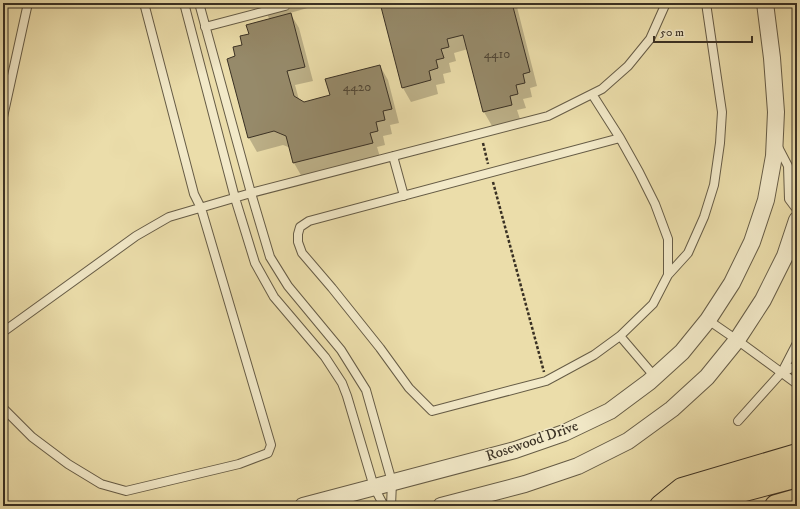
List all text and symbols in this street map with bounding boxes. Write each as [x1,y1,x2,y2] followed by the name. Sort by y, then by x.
[654,18,752,44] scale bar
[660,25,684,40] text: 50 m
[484,46,510,62] house number: 4410
[343,79,371,95] house number: 4420
[483,416,581,466] street label: Rosewood Drive

